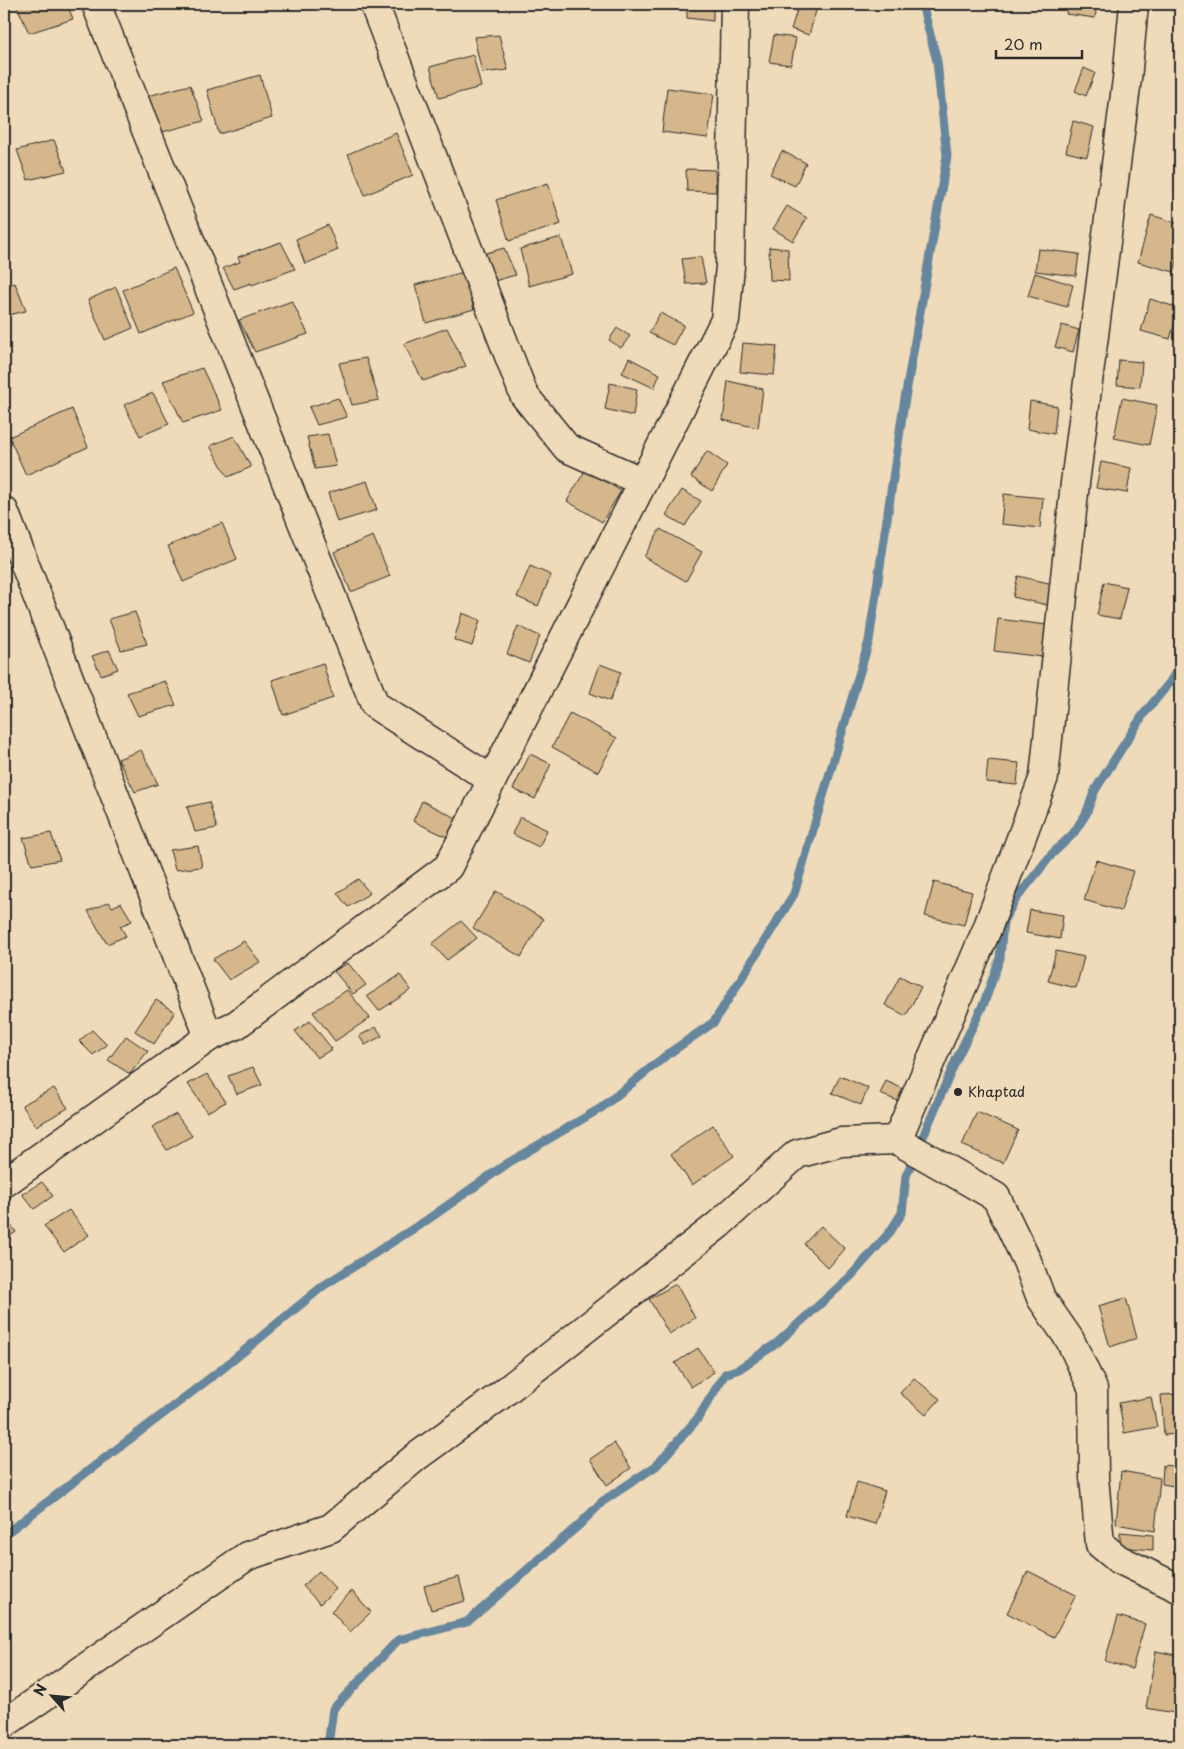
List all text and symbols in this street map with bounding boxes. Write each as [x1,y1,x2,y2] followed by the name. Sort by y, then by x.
[996,28,1083,60] scale bar
[1004,32,1043,55] text: 20 m
[968,1081,1025,1102] place label: Khaptad
[952,1086,964,1098] marker: Khaptad
[28,1672,78,1722] north arrow
[28,1680,52,1700] text: N

